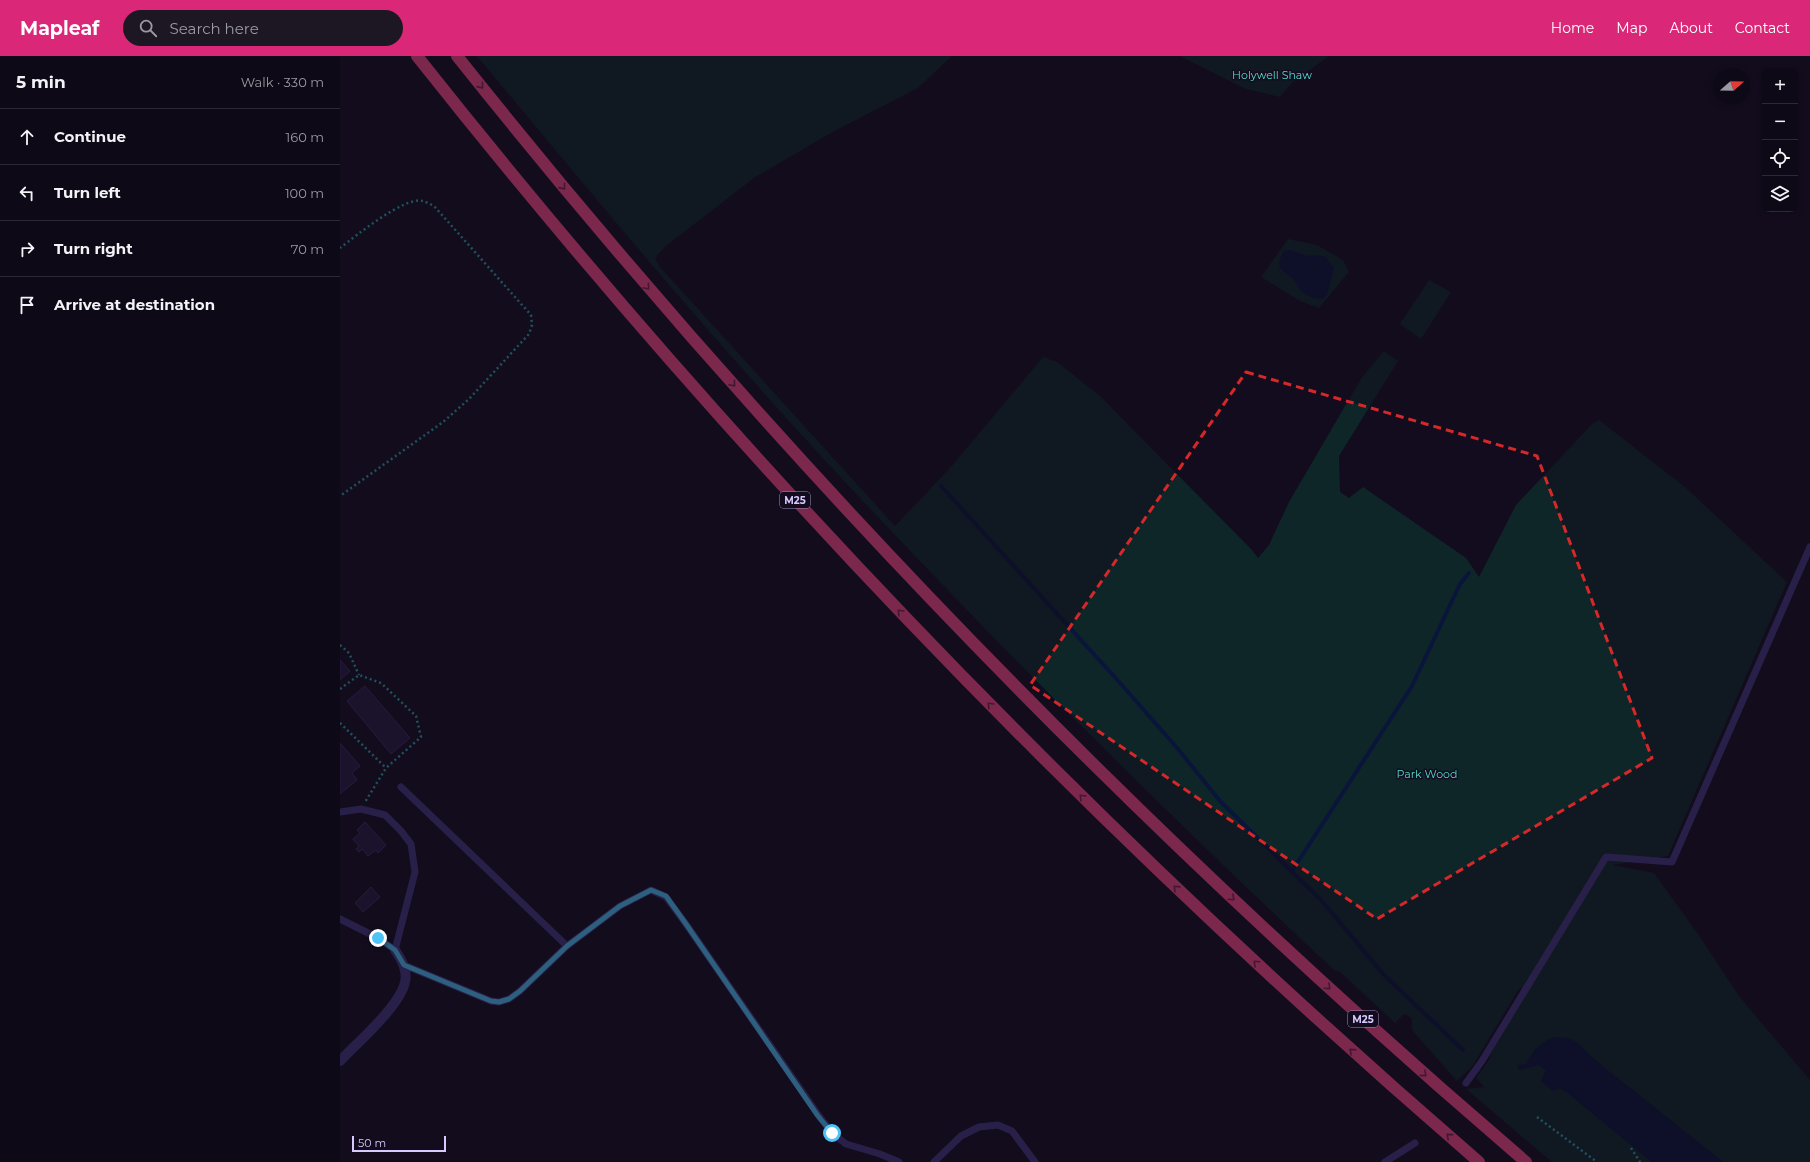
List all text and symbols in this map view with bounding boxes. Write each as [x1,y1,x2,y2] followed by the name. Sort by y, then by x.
[123,10,403,46] search box
[20,17,99,40] text: Mapleaf
[137,17,159,39] icon: search
[169,19,259,38] text: Search here
[1551,19,1594,37] text: Home
[1616,19,1647,37] text: Map
[1669,19,1713,37] text: About
[1735,19,1790,37] text: Contact
[1232,68,1312,82] park label: Holywell Shaw
[1714,68,1750,104] north arrow
[1762,68,1798,212] map controls
[1762,68,1798,104] button: +
[16,72,66,92] text: 5 min
[241,74,324,90] text: Walk · 330 m
[477,82,484,89] one-way arrow
[1762,104,1798,140] button: −
[16,126,38,148] icon: ahead
[54,127,126,146] text: Continue
[286,129,324,145] text: 160 m
[1762,140,1798,176] button: locate
[1762,176,1798,212] button: layers
[16,182,38,204] icon: left
[54,183,121,202] text: Turn left
[558,183,565,190] one-way arrow
[285,185,324,201] text: 100 m
[16,238,38,260] icon: right
[54,239,133,258] text: Turn right
[291,241,324,257] text: 70 m
[643,282,650,289] one-way arrow
[16,294,38,316] icon: arrive
[54,295,215,314] text: Arrive at destination
[728,380,735,387] one-way arrow
[780,492,810,508] road number: M25
[897,609,905,617] one-way arrow
[987,702,995,710] one-way arrow
[1397,767,1457,781] park label: Park Wood
[1079,794,1087,802] one-way arrow
[1173,885,1181,892] one-way arrow
[1227,893,1235,901] one-way arrow
[369,929,387,947] route end
[1253,960,1261,968] one-way arrow
[1323,982,1330,989] one-way arrow
[1348,1011,1378,1027] road number: M25
[1349,1048,1356,1055] one-way arrow
[1420,1069,1427,1076] one-way arrow
[823,1124,841,1142] route start
[352,1134,446,1153] scale bar
[1447,1134,1454,1141] one-way arrow
[358,1136,386,1150] text: 50 m

